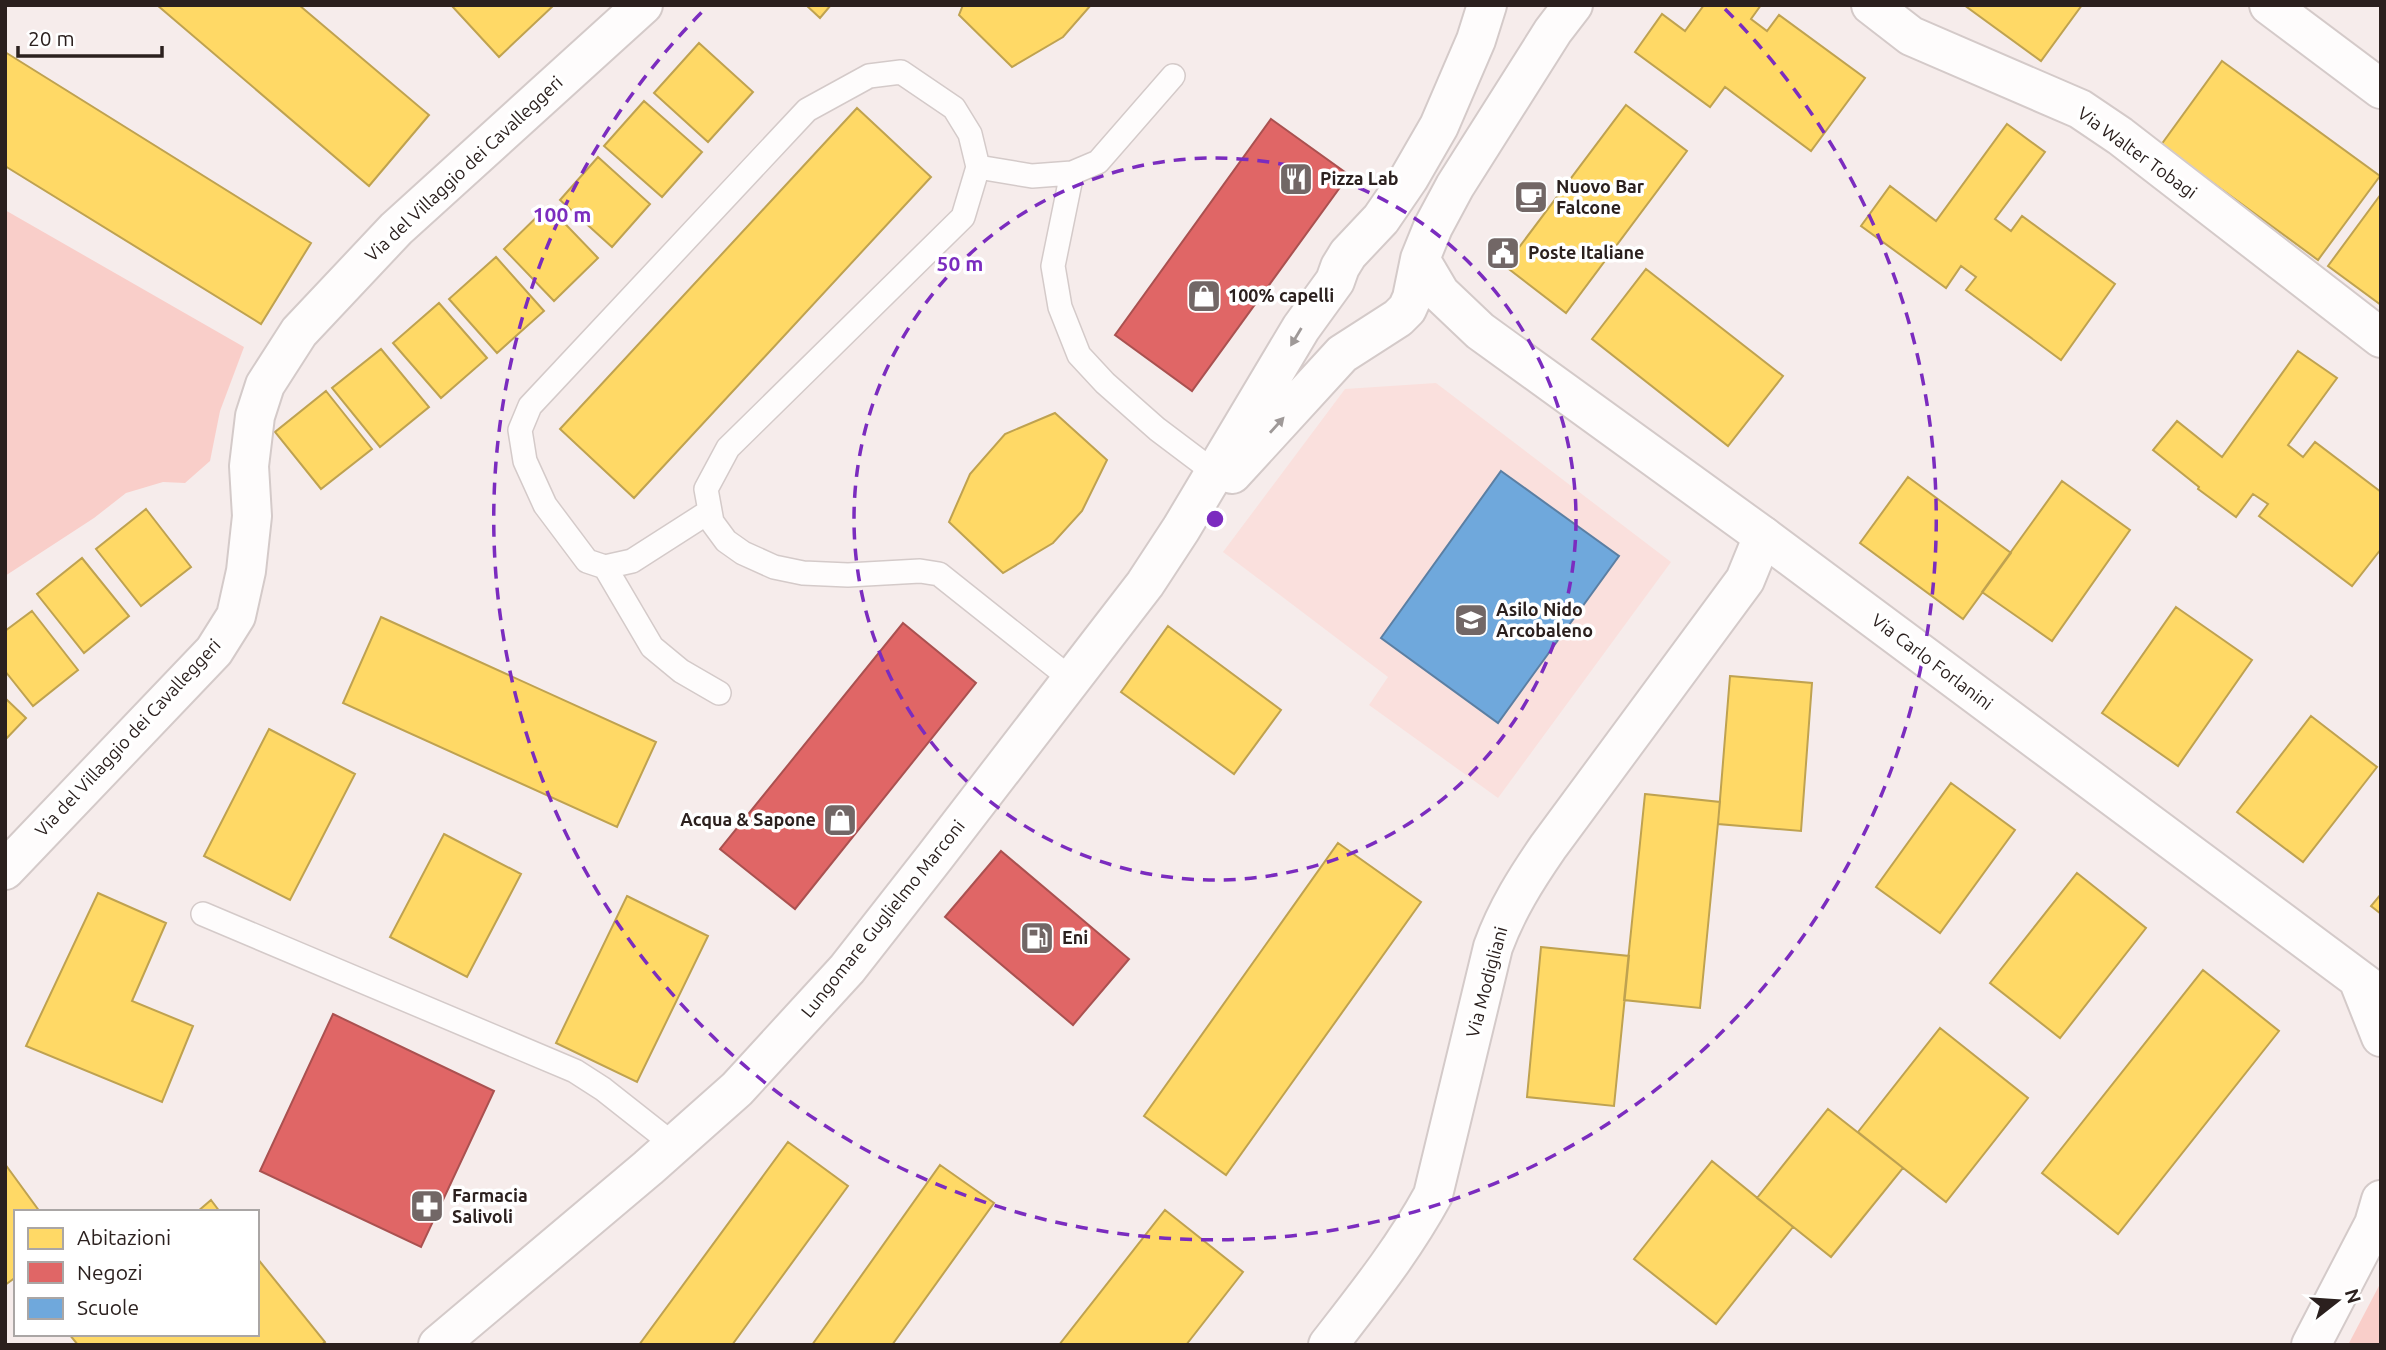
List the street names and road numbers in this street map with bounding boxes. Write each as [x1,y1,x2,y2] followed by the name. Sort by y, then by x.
[361,71,566,265] street label: Via del Villaggio dei Cavalleggeri
[2074,102,2201,202] street label: Via Walter Tobagi
[1868,609,1997,713] street label: Via Carlo Forlanini
[30,635,224,840] street label: Via del Villaggio dei Cavalleggeri
[796,816,968,1021] street label: Lungomare Guglielmo Marconi
[1462,924,1510,1039] street label: Via Modigliani

